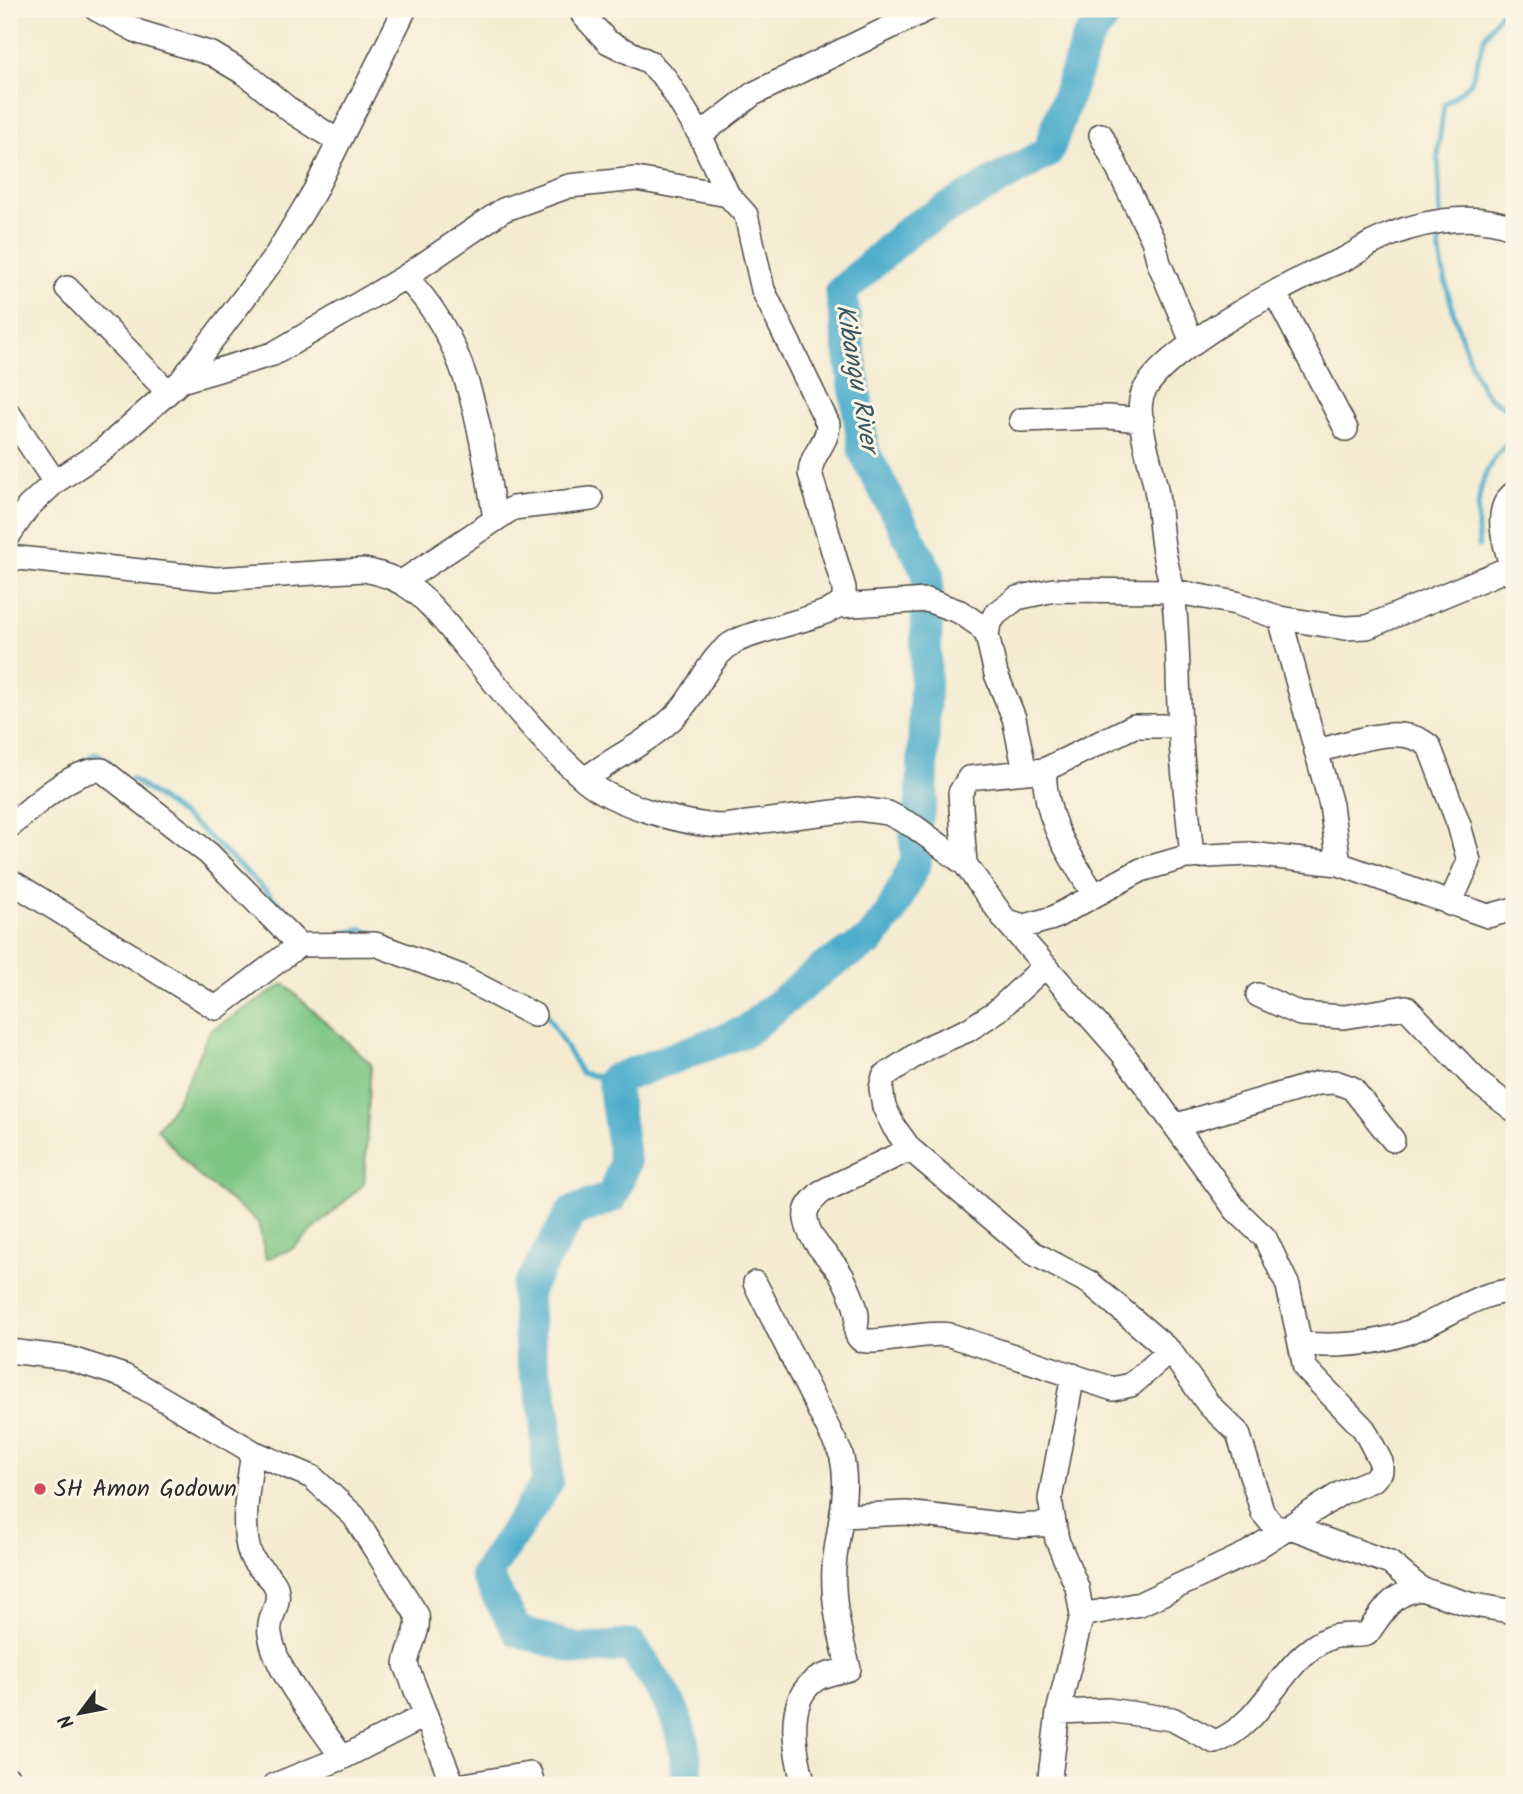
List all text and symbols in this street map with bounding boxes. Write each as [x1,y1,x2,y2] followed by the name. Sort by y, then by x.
[822,301,891,460] water label: Kibangu River
[54,1470,237,1509] place label: SH Amon Godown
[32,1481,48,1497] marker: SH Amon Godown
[46,1678,116,1748] north arrow
[51,1708,83,1734] text: N

